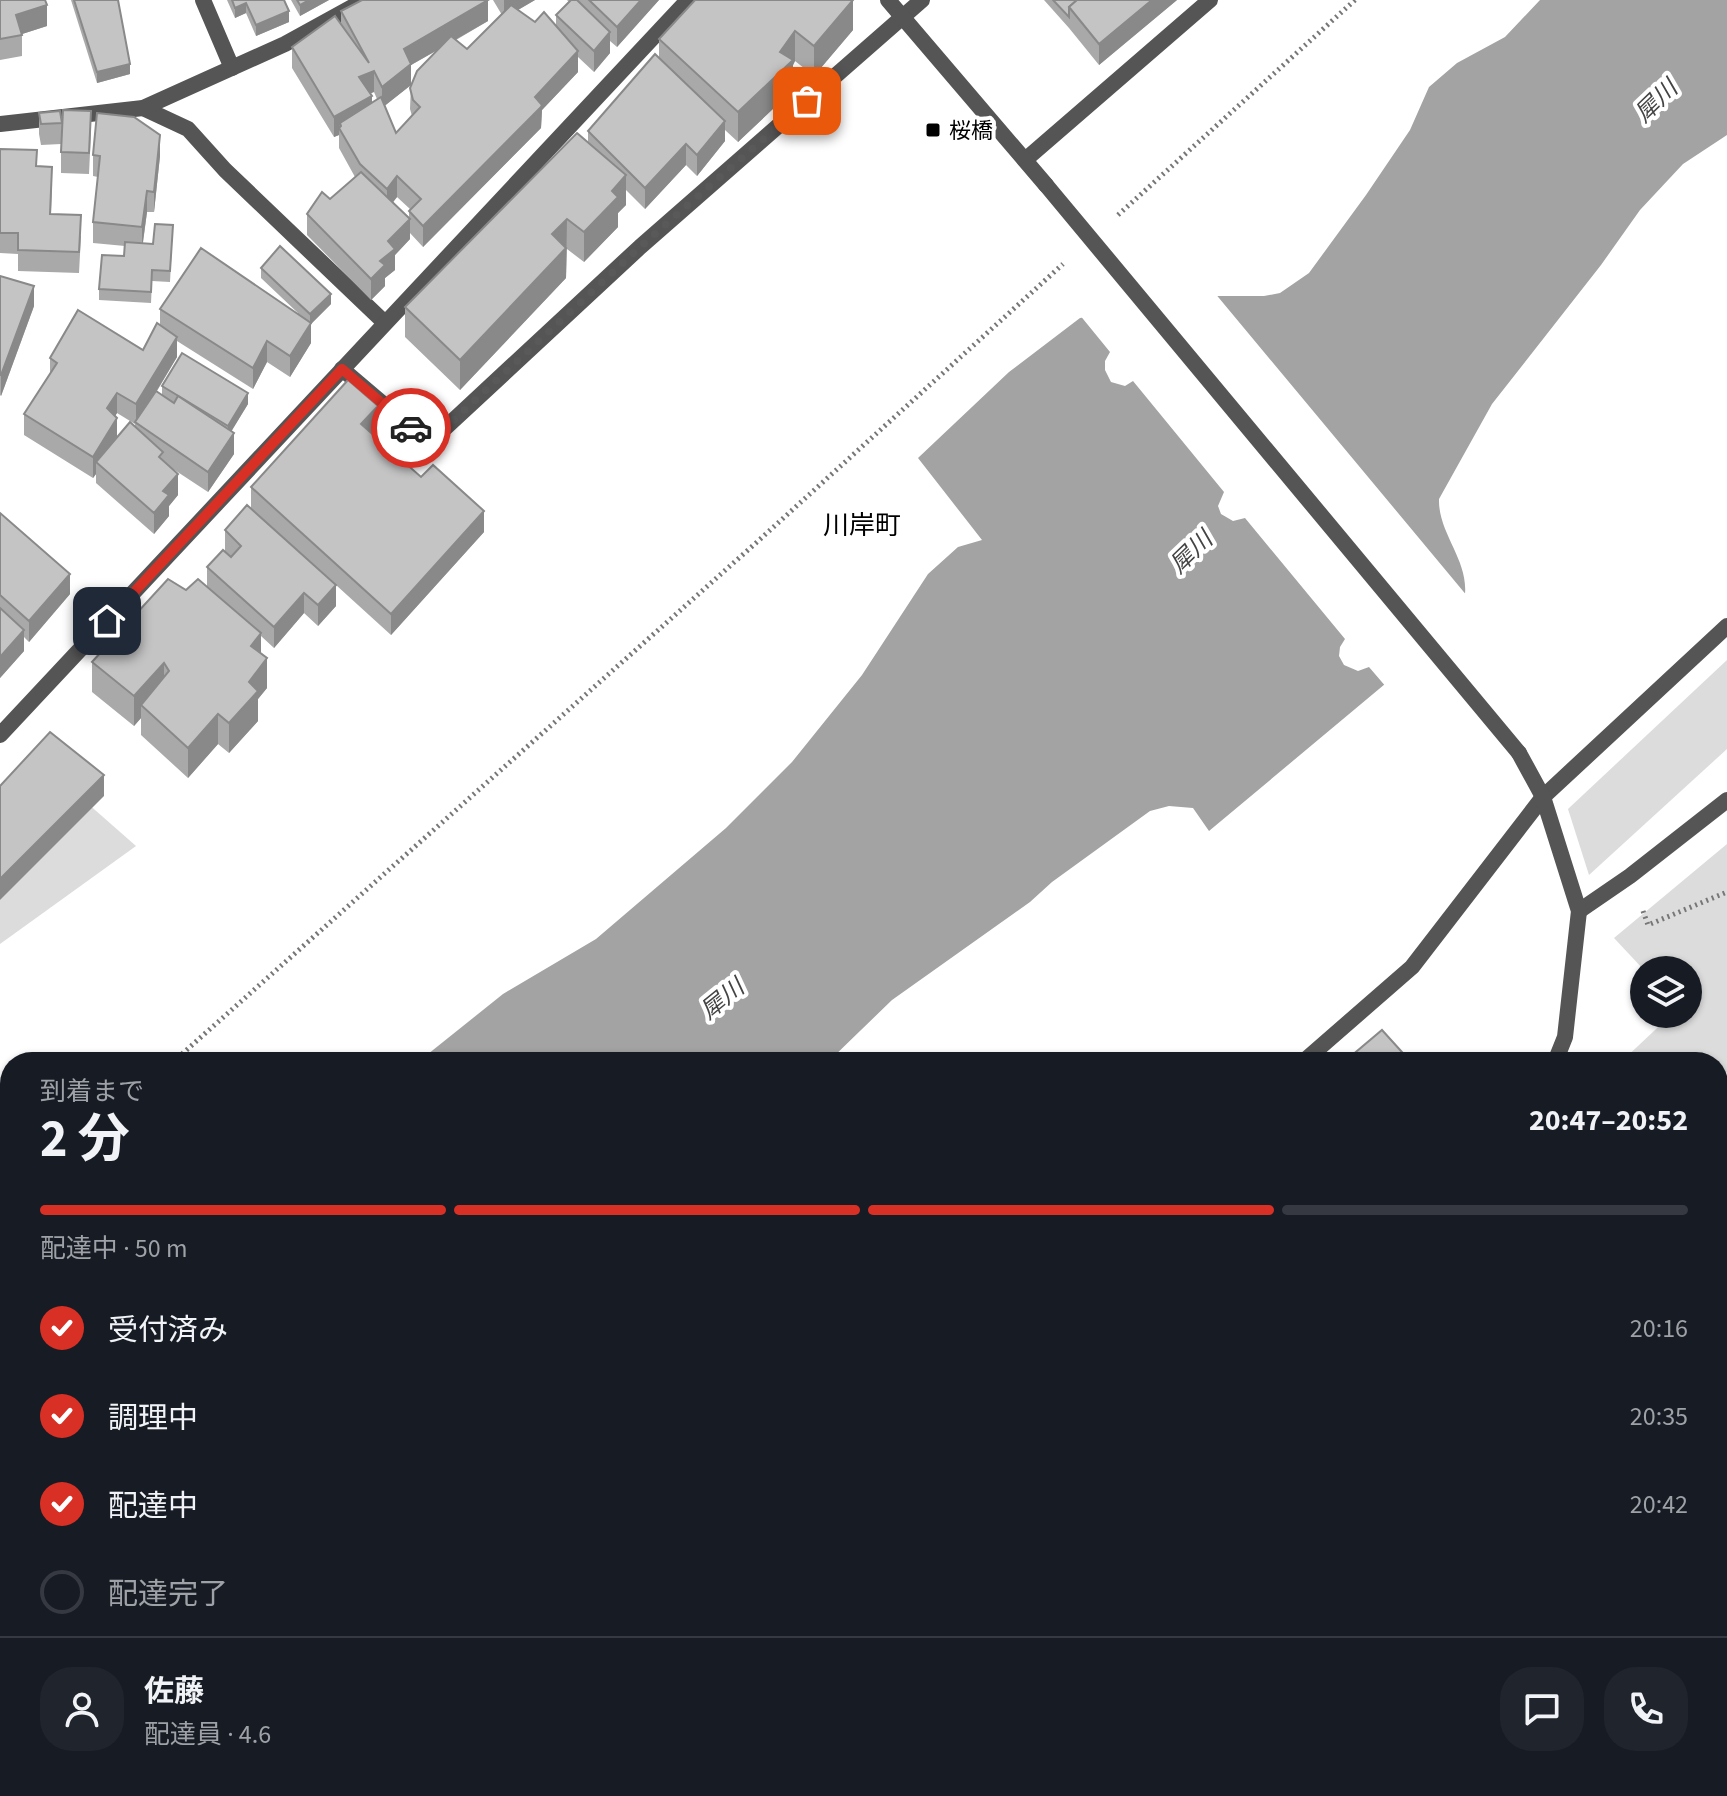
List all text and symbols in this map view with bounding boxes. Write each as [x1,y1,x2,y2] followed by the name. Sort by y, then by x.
[773,67,841,135] pin
[1627,70,1688,131] water label: 犀川
[785,79,829,123] icon: bag
[949,115,993,147] place label: 桜橋
[924,121,942,139] marker: 桜橋
[371,388,451,468] courier
[389,406,433,450] icon: car
[823,507,901,544] district label: 川岸町
[1162,521,1223,582] water label: 犀川
[73,587,141,655] pin
[85,599,129,643] icon: home
[1630,956,1702,1028] map controls
[1630,956,1702,1028] button: layers
[693,969,754,1028] water label: 犀川
[40,1073,144,1110] text: 到着まで
[1529,1099,1688,1142] text: 20:47–20:52
[40,1103,130,1177] text: 2 分
[40,1230,187,1267] text: 配達中 · 50 m
[40,1306,84,1350] icon: check
[108,1309,228,1352] text: 受付済み
[1630,1310,1688,1347] text: 20:16
[40,1394,84,1438] icon: check
[108,1397,198,1440] text: 調理中
[1630,1398,1688,1435] text: 20:35
[40,1482,84,1526] icon: check
[108,1485,198,1528] text: 配達中
[1630,1486,1688,1523] text: 20:42
[108,1573,228,1616] text: 配達完了
[40,1667,124,1751] button: person
[1500,1667,1584,1751] button: chat
[1604,1667,1688,1751] button: phone
[144,1670,204,1713] text: 佐藤
[144,1716,271,1753] text: 配達員 · 4.6

